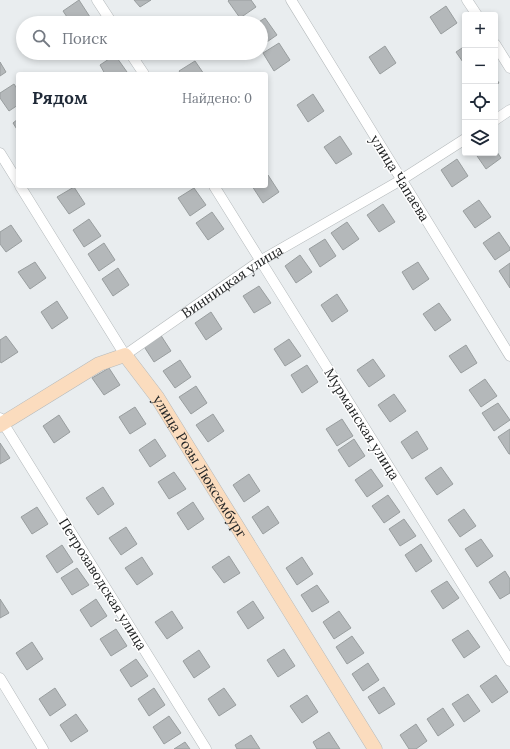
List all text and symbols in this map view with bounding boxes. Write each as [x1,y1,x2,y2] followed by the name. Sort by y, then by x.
[462,12,498,156] map controls
[462,12,498,48] button: +
[16,16,268,60] search box
[30,27,52,49] icon: search
[62,29,107,48] text: Поиск
[462,48,498,84] button: −
[462,84,498,120] button: locate
[32,87,88,109] text: Рядом
[182,90,252,107] text: Найдено: 0
[462,120,498,156] button: layers
[366,131,434,225] street label: улица Чапаева
[178,241,286,322] street label: Винницкая улица
[320,365,404,483] street label: Мурманская улица
[149,392,251,541] street label: улица Розы Люксембург
[55,515,151,653] street label: Петрозаводская улица

